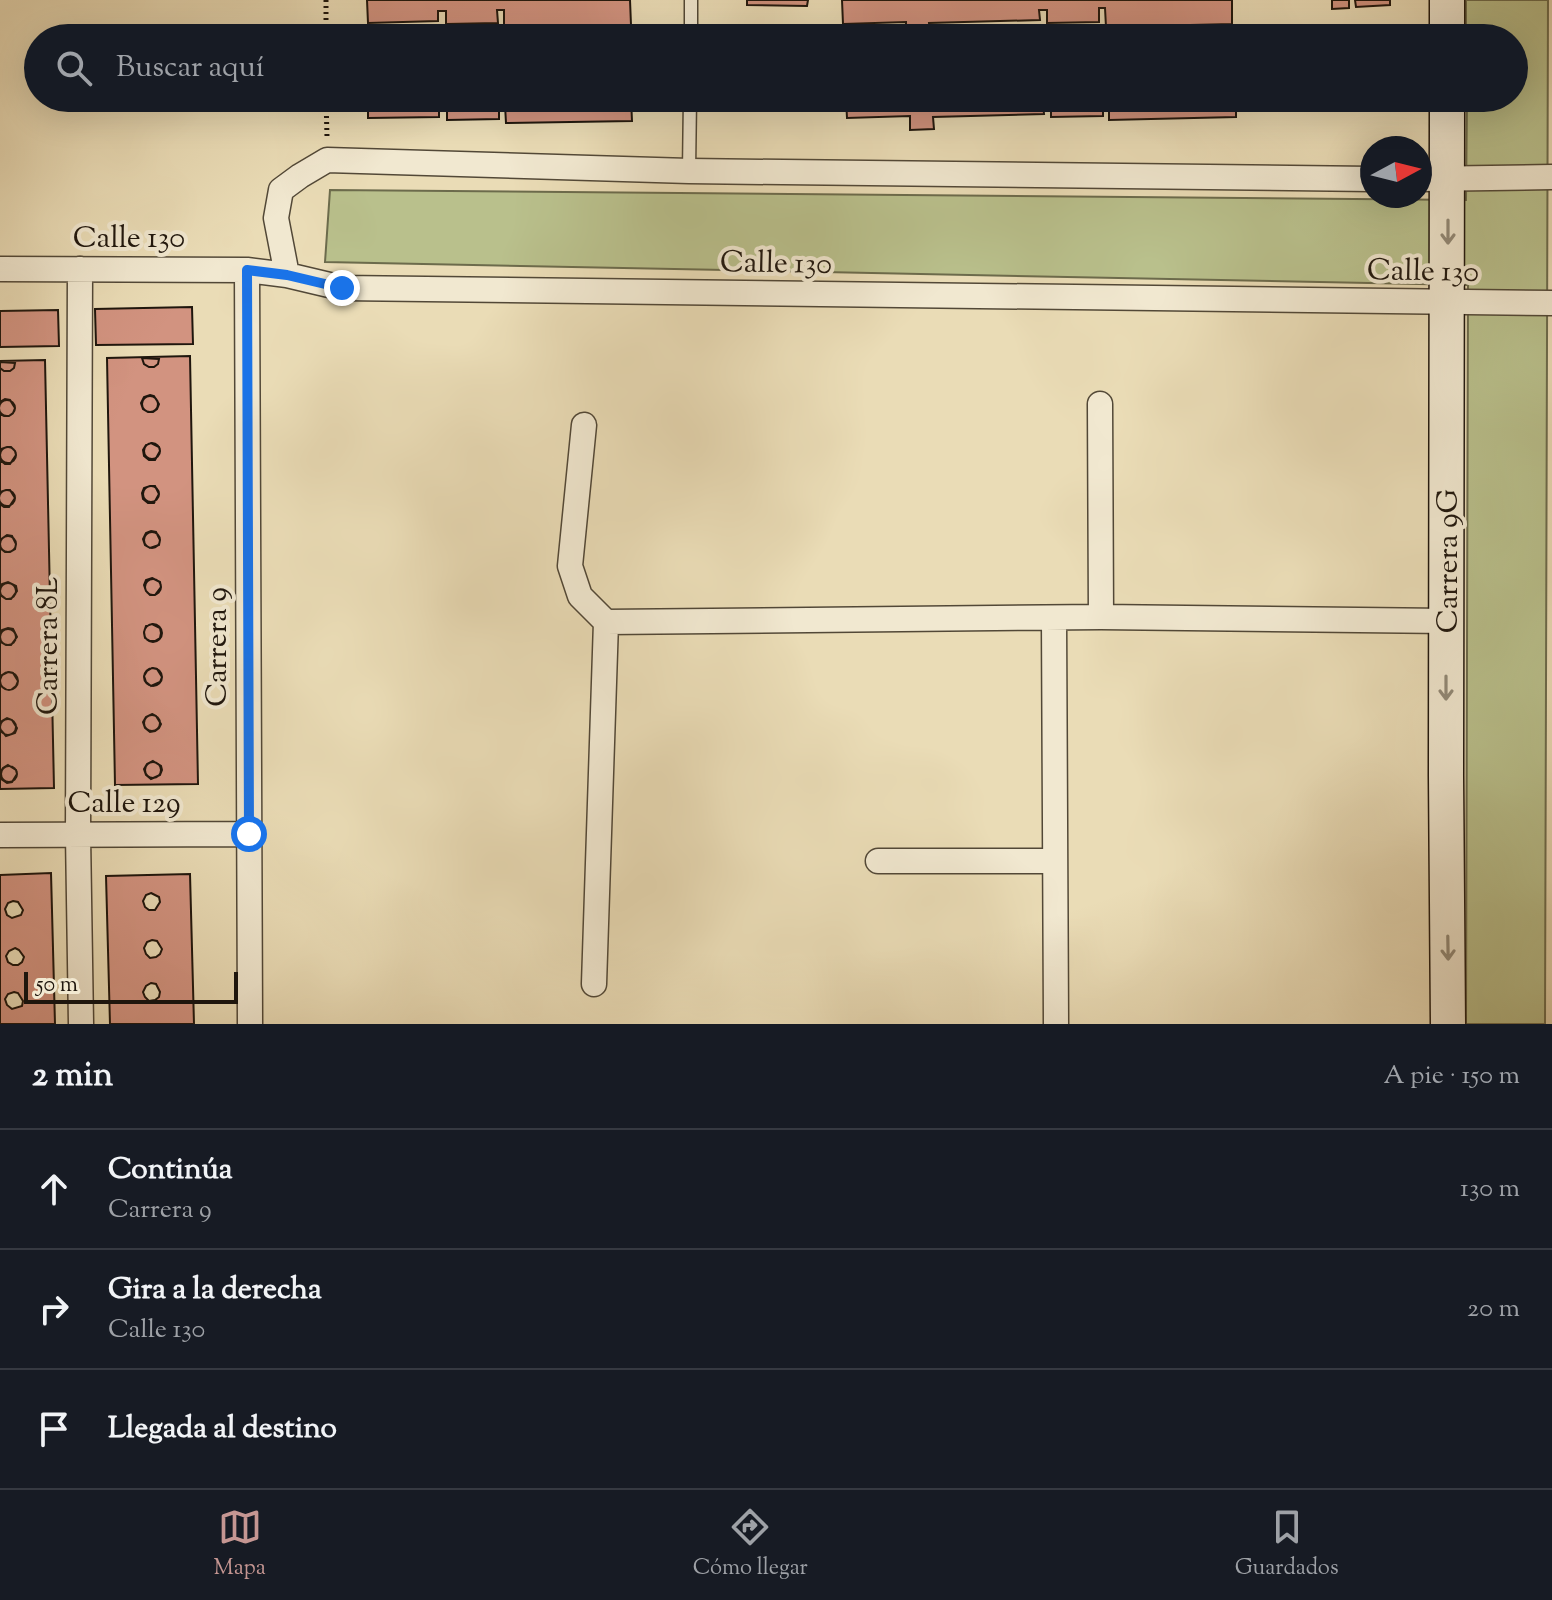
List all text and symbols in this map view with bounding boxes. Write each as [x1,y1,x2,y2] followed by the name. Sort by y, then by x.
[24,24,1528,112] search box
[52,46,96,90] icon: search
[116,47,264,90] text: Buscar aquí
[1360,136,1432,208] north arrow
[73,218,185,261] street label: Calle 130
[1440,218,1456,245] one-way arrow
[719,242,832,287] street label: Calle 130
[1366,250,1479,295] street label: Calle 130
[324,270,360,306] route end
[1428,489,1471,633] street label: Carrera 9G
[28,577,71,715] street label: Carrera 8L
[197,587,240,707] street label: Carrera 9
[1438,674,1454,701] one-way arrow
[67,783,181,826] street label: Calle 129
[231,816,267,852] route start
[1440,934,1455,961] one-way arrow
[24,968,238,1004] scale bar
[36,970,78,1002] text: 50 m
[32,1052,113,1101] text: 2 min
[1383,1058,1520,1095] text: A pie · 150 m
[108,1149,233,1192] text: Continúa
[32,1167,76,1211] icon: ahead
[1460,1171,1520,1208] text: 130 m
[108,1192,212,1229] text: Carrera 9
[108,1269,322,1312] text: Gira a la derecha
[32,1287,76,1331] icon: right
[1467,1291,1520,1328] text: 20 m
[108,1312,205,1349] text: Calle 130
[32,1407,76,1451] icon: arrive
[108,1408,337,1451] text: Llegada al destino
[213,1505,266,1585] tab: Mapa
[693,1505,808,1585] tab: Cómo llegar
[1235,1505,1339,1585] tab: Guardados

